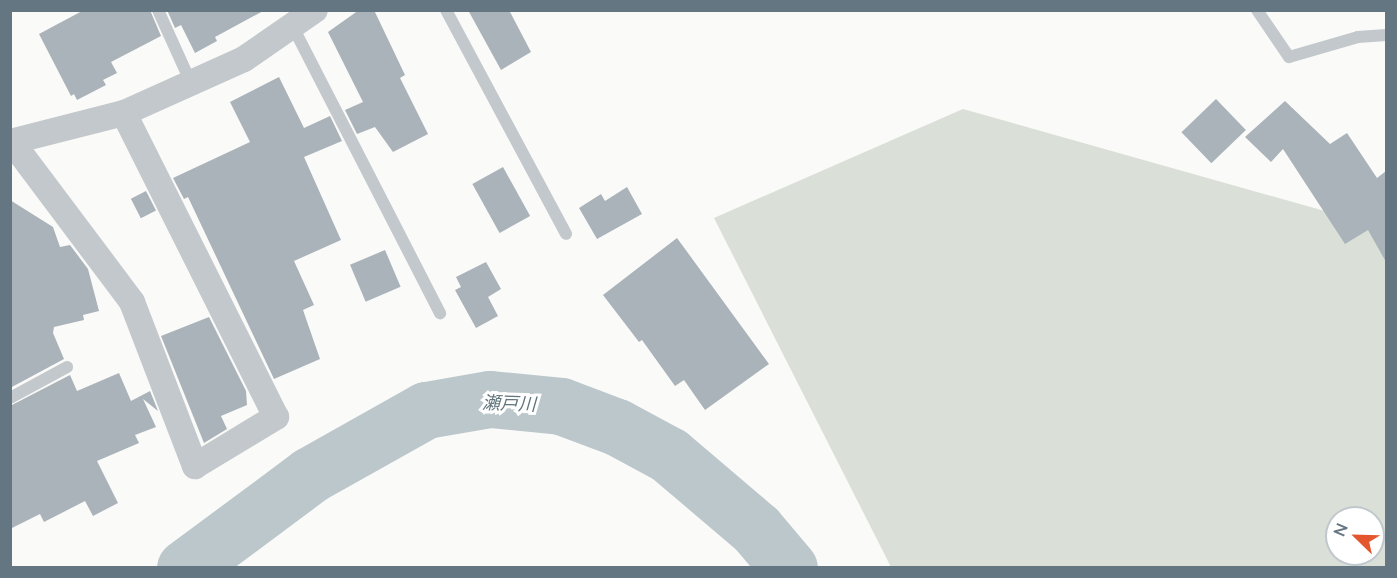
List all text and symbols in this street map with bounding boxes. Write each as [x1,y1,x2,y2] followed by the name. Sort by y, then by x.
[482,391,536,415] water label: 瀬戸川
[1325,506,1385,566] north arrow
[1329,520,1351,539] text: N

